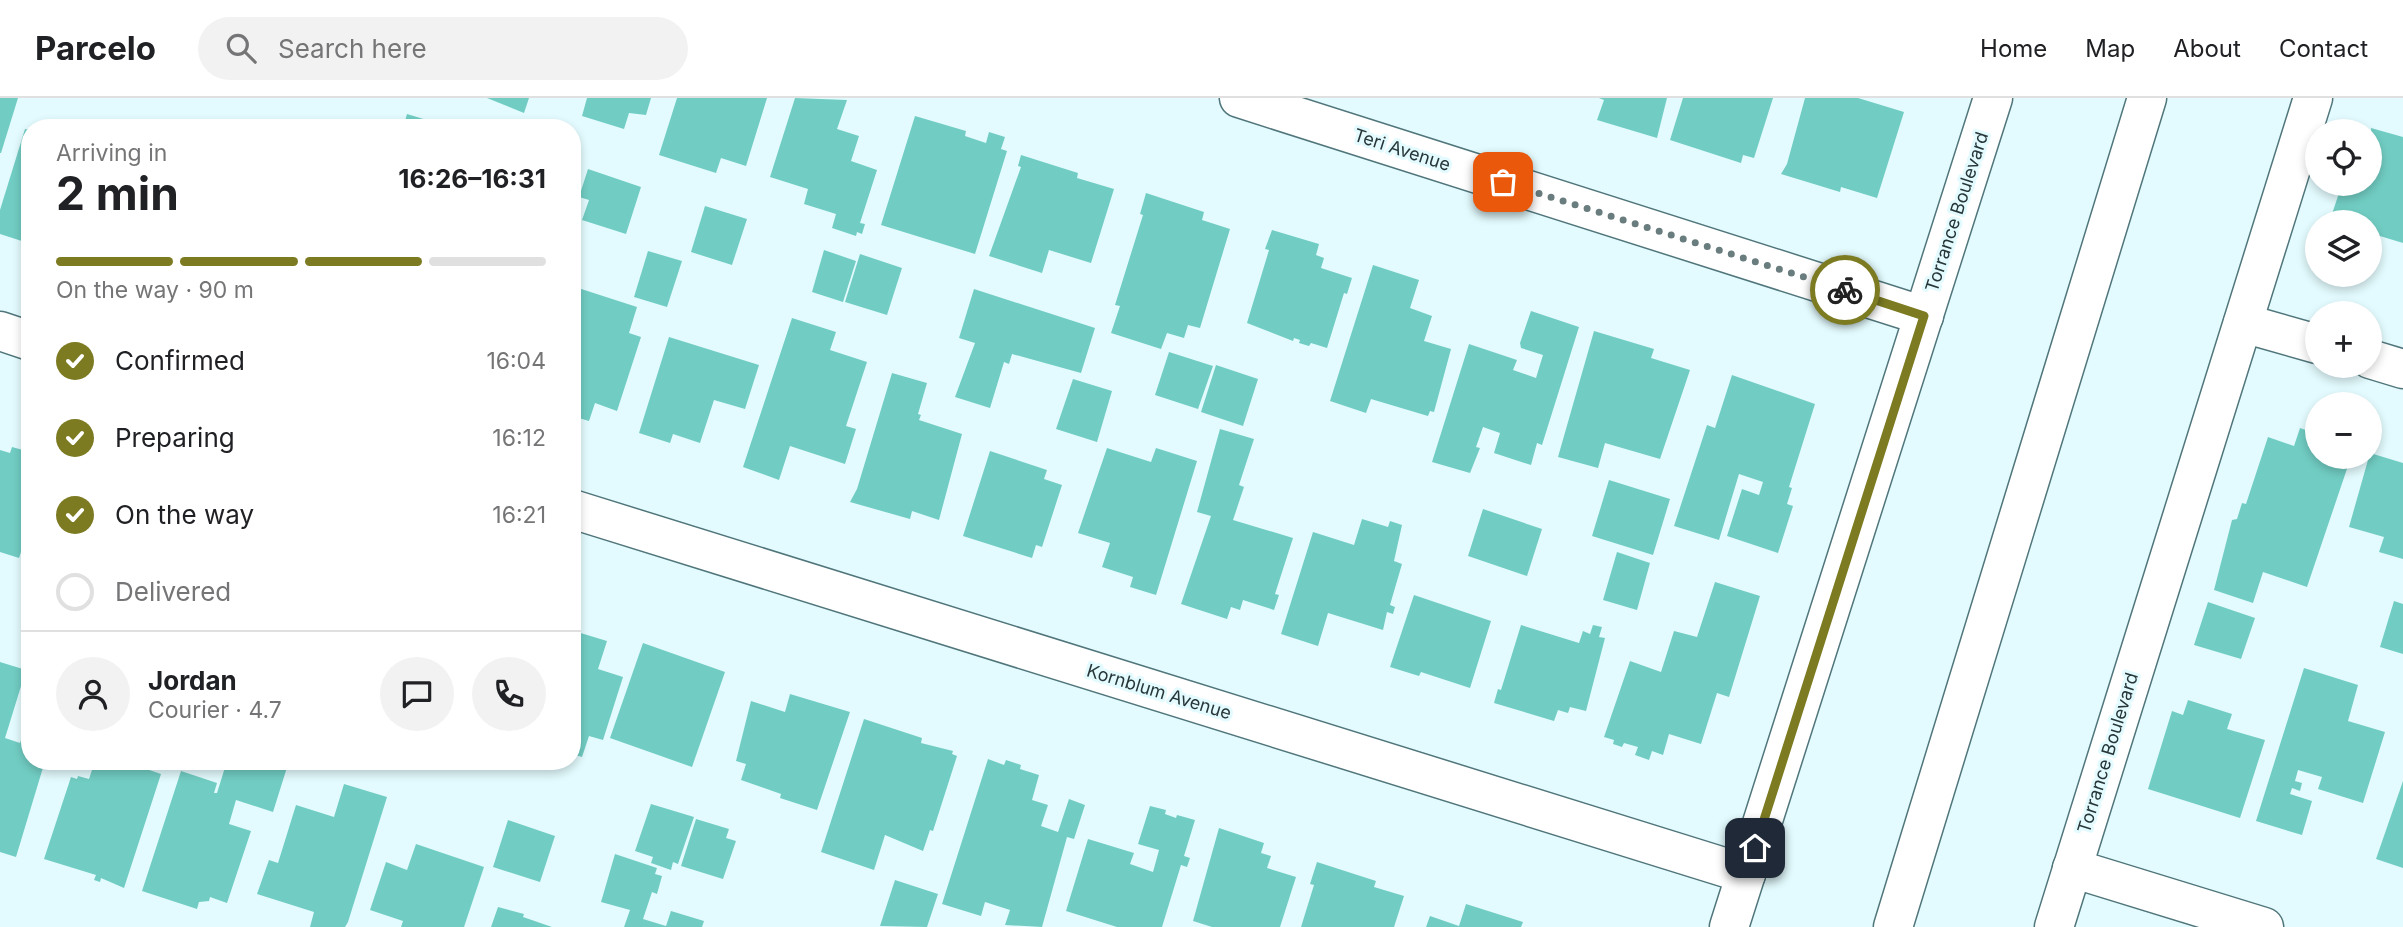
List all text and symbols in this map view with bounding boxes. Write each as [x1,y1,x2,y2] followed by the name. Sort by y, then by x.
[198,17,688,80] search box
[35,28,156,68] text: Parcelo
[222,29,260,67] icon: search
[278,33,427,64] text: Search here
[1980,34,2047,63] text: Home
[2085,34,2135,63] text: Map
[2173,34,2241,63] text: About
[2279,34,2368,63] text: Contact
[2305,119,2382,469] map controls
[2305,119,2382,196] button: locate
[1351,124,1453,175] street label: Teri Avenue
[1921,129,1992,294] street label: Torrance Boulevard
[56,139,167,167] text: Arriving in
[1473,152,1533,212] pin
[398,163,546,194] text: 16:26–16:31
[1484,163,1522,201] icon: bag
[56,165,179,221] text: 2 min
[2305,210,2382,287] button: layers
[1810,255,1880,325] courier
[1826,271,1864,309] icon: bike
[56,276,254,304] text: On the way · 90 m
[2305,301,2382,378] button: +
[56,342,94,380] icon: check
[115,345,245,376] text: Confirmed
[486,347,546,375] text: 16:04
[2305,392,2382,469] button: −
[56,419,94,457] icon: check
[115,422,235,453] text: Preparing
[492,424,546,452] text: 16:12
[56,496,94,534] icon: check
[115,499,254,530] text: On the way
[492,501,546,529] text: 16:21
[115,576,231,607] text: Delivered
[56,657,130,731] button: person
[380,657,454,731] button: chat
[472,657,546,731] button: phone
[1084,660,1234,723] street label: Kornblum Avenue
[148,665,237,696] text: Jordan
[2073,670,2142,836] street label: Torrance Boulevard
[148,696,282,724] text: Courier · 4.7
[1725,818,1785,878] pin
[1736,829,1774,867] icon: home

